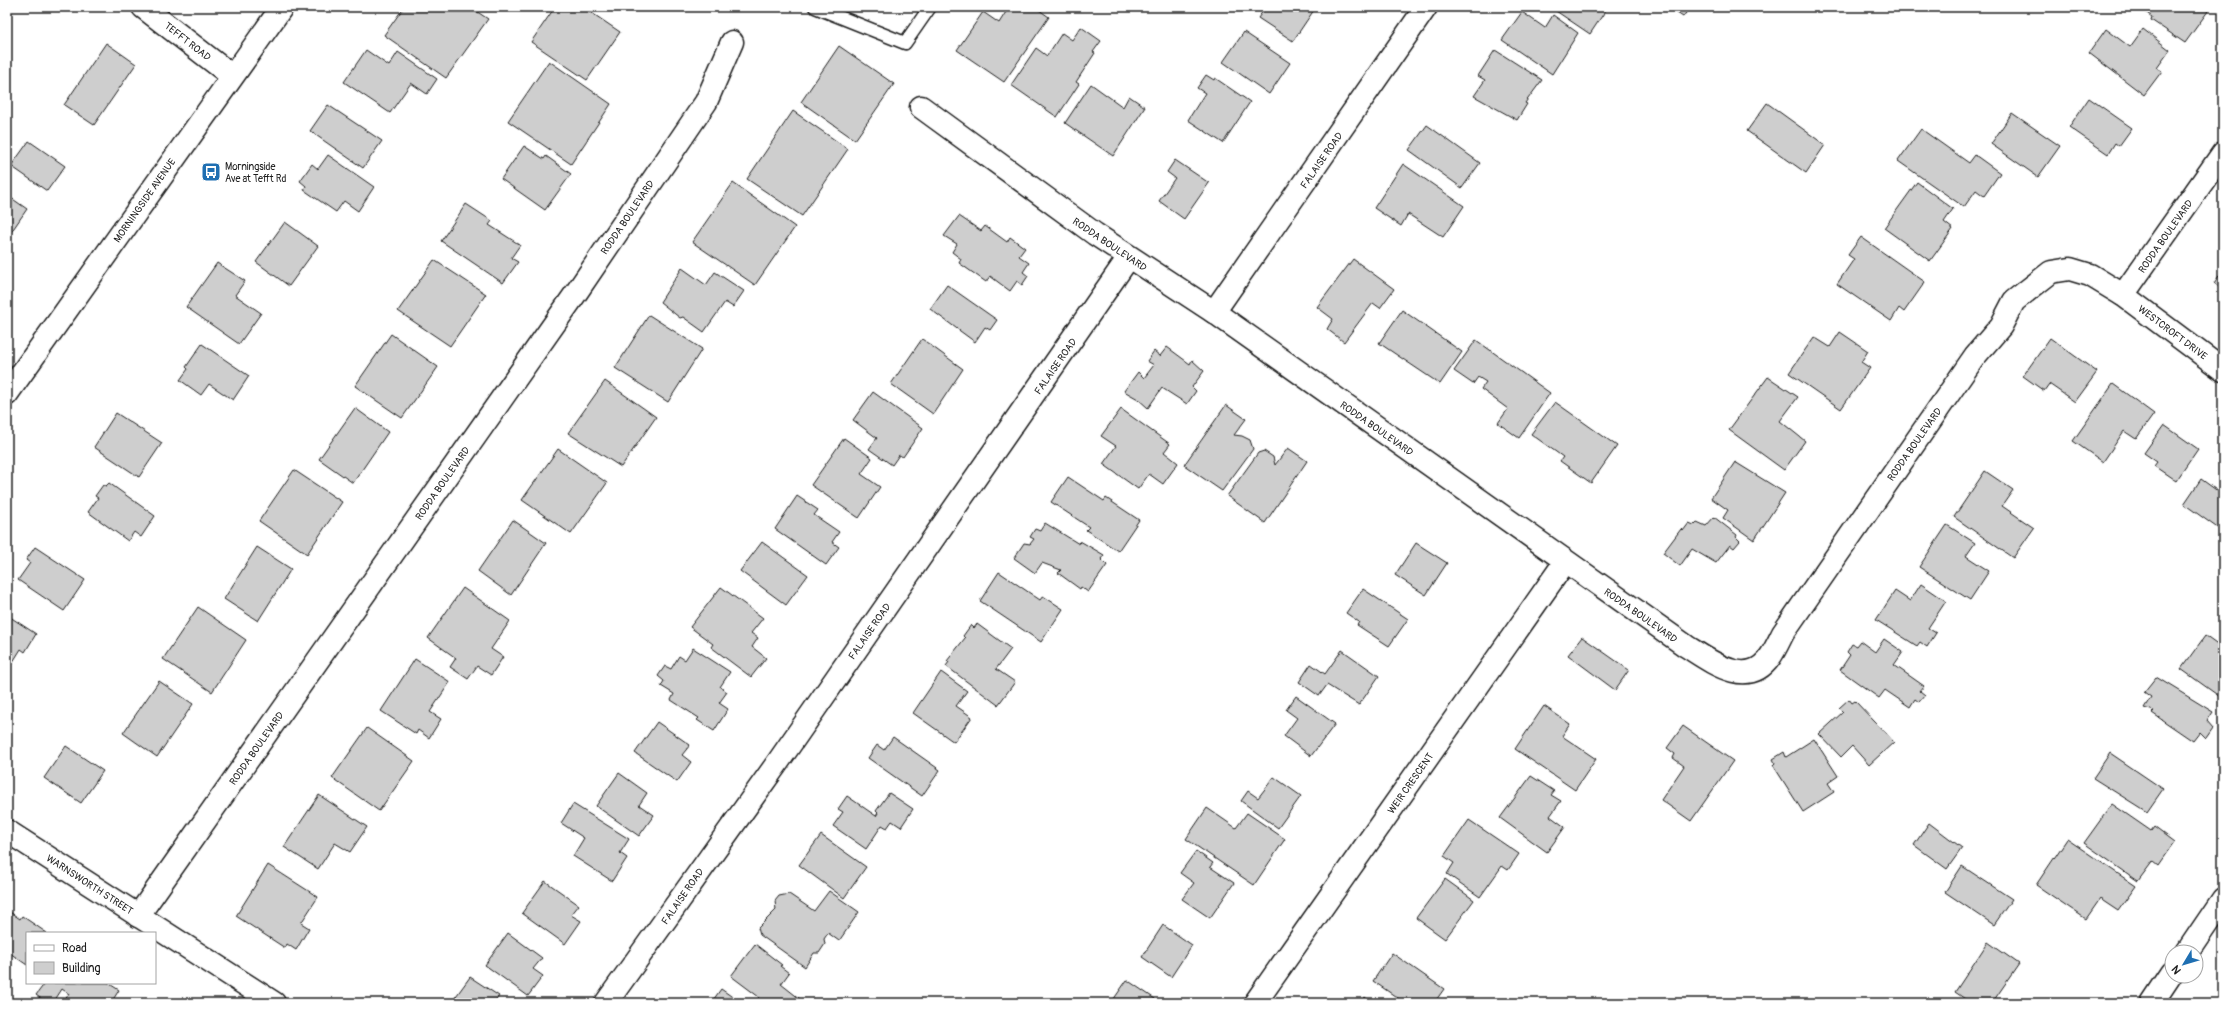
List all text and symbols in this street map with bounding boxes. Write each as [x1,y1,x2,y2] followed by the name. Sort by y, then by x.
[162,20,213,64] street label: TEFFT ROAD
[1298,130,1346,191] street label: FALAISE ROAD
[111,156,178,245] street label: MORNINGSIDE AVENUE
[200,161,222,183] bus stop icon: Morningside Ave at Tefft Rd
[225,161,286,185] place label: Morningside Ave at Tefft Rd
[599,178,657,257] street label: RODDA BOULEVARD
[2136,198,2196,275] street label: RODDA BOULEVARD
[1070,216,1149,274] street label: RODDA BOULEVARD
[2136,303,2209,363] street label: WESTCROFT DRIVE
[1032,336,1080,397] street label: FALAISE ROAD
[1338,399,1415,459] street label: RODDA BOULEVARD
[1885,406,1945,483] street label: RODDA BOULEVARD
[413,445,473,522] street label: RODDA BOULEVARD
[1602,586,1679,646] street label: RODDA BOULEVARD
[846,601,894,662] street label: FALAISE ROAD
[227,710,287,787] street label: RODDA BOULEVARD
[1385,751,1436,816] street label: WEIR CRESCENT
[44,852,135,918] street label: WARNSWORTH STREET
[659,866,707,927] street label: FALAISE ROAD
[26,932,156,984] legend
[62,941,87,956] text: Road
[2164,944,2204,984] north arrow
[62,961,101,976] text: Building
[2169,962,2184,977] text: N

